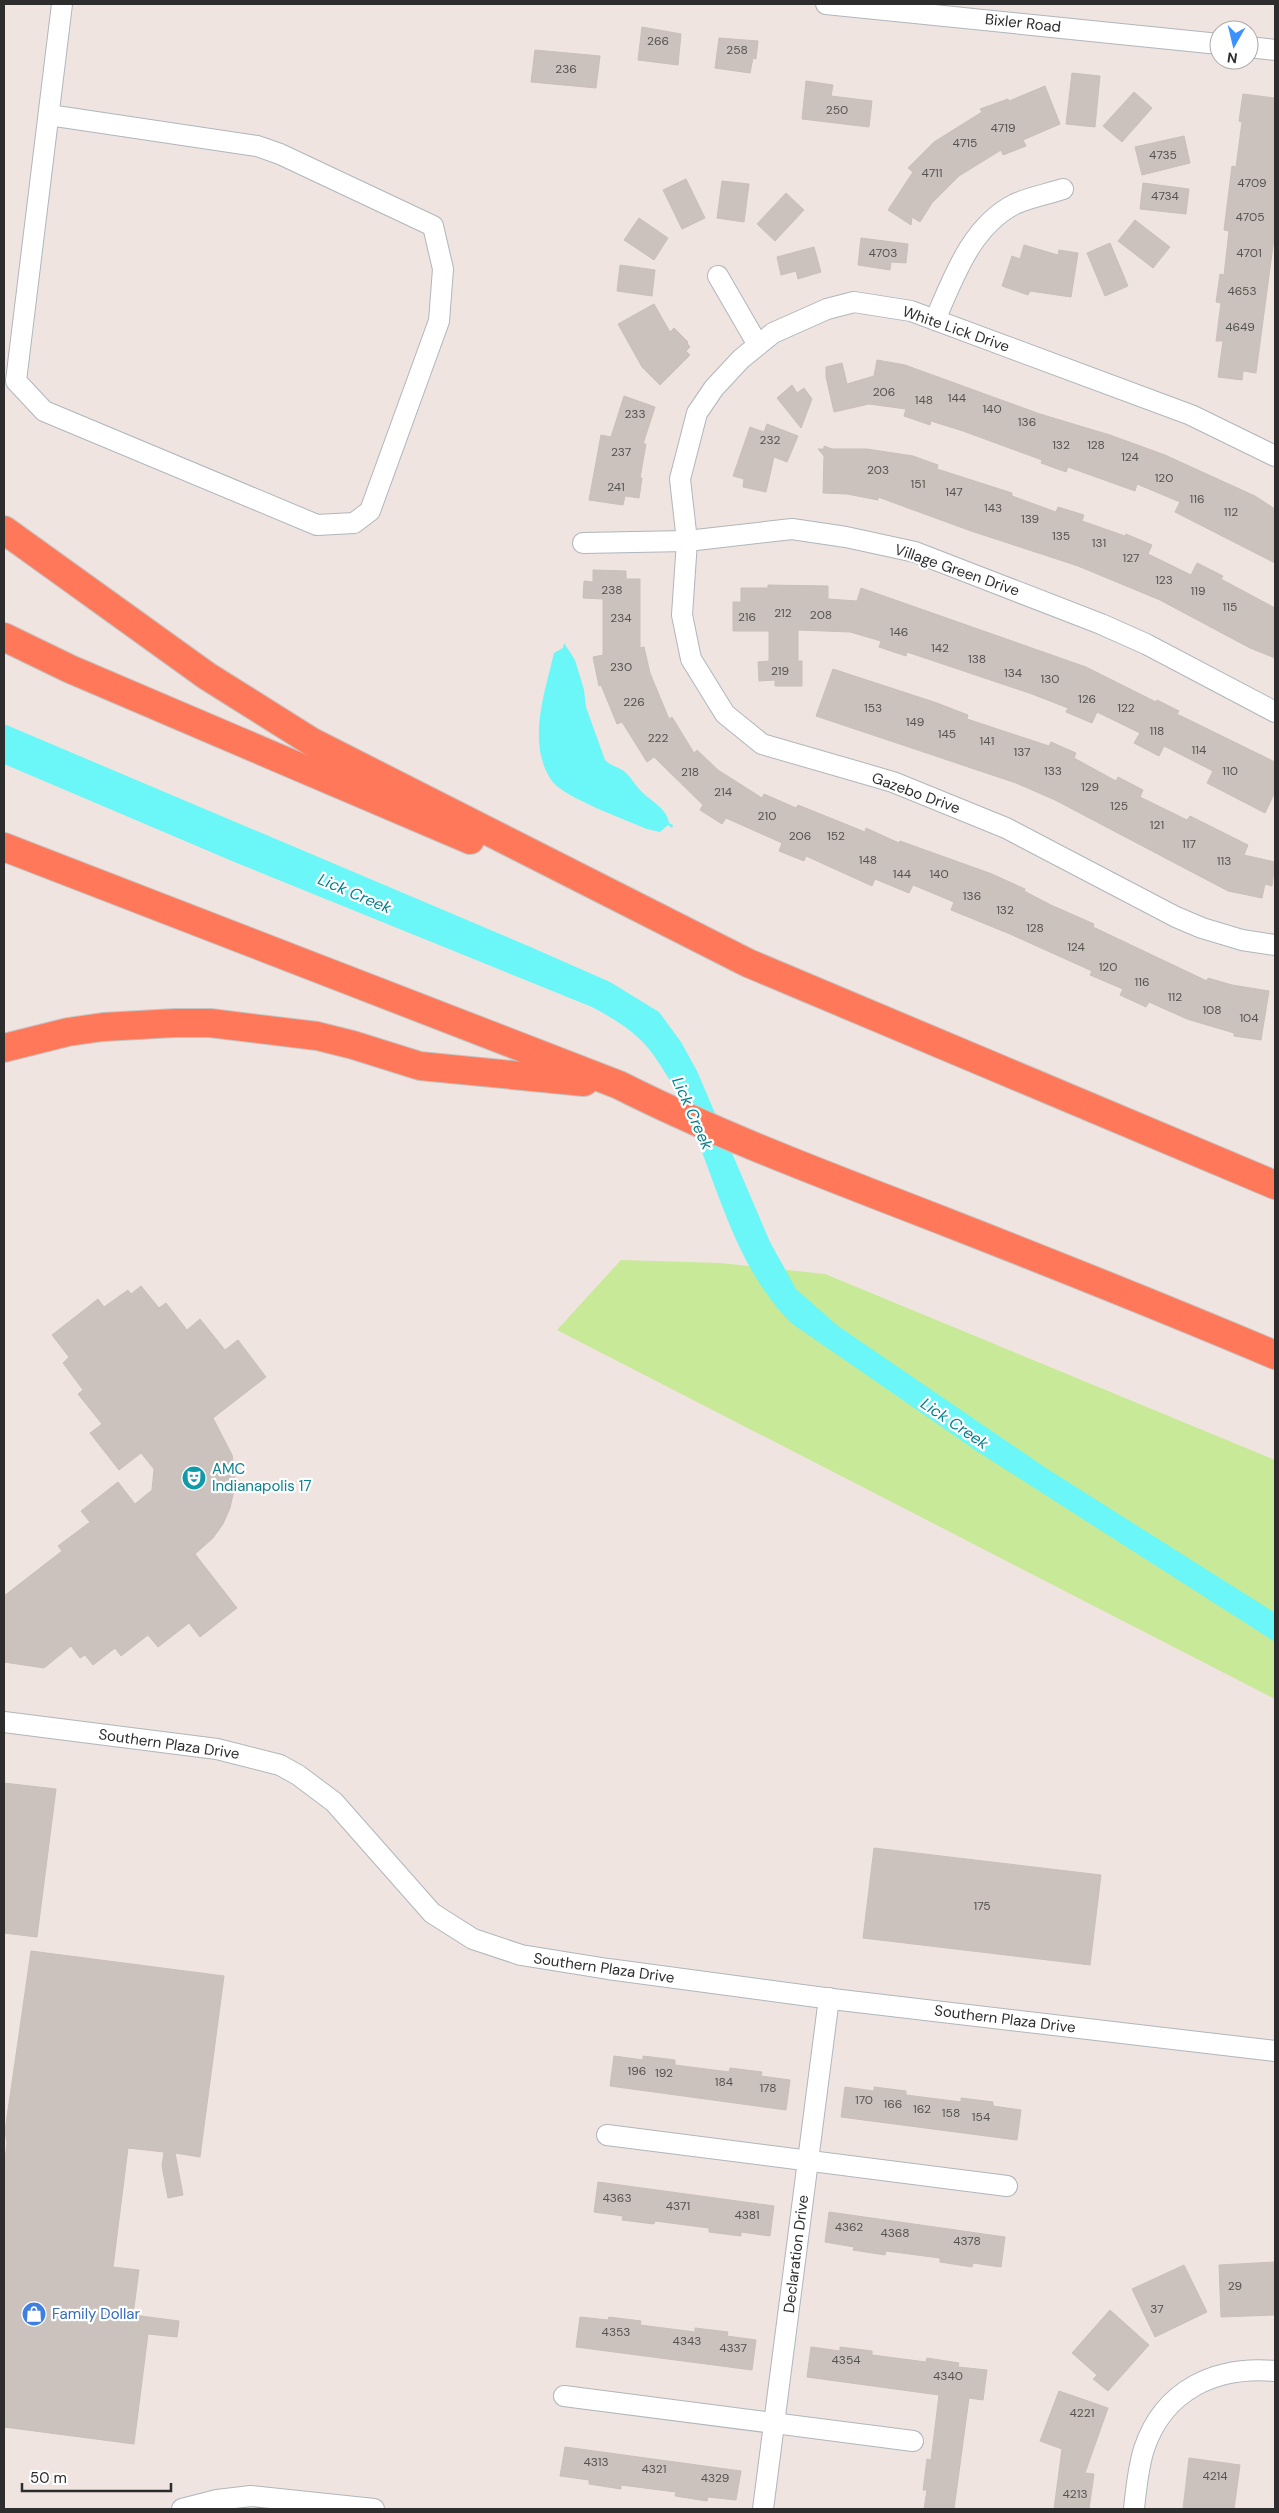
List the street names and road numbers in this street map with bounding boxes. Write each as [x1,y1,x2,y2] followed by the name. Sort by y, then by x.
[984,9,1062,37] street label: Bixler Road
[900,301,1012,357] street label: White Lick Drive
[892,539,1022,601] street label: Village Green Drive
[869,768,963,818] street label: Gazebo Drive
[97,1724,241,1764] street label: Southern Plaza Drive
[532,1948,676,1988] street label: Southern Plaza Drive
[933,2000,1077,2038] street label: Southern Plaza Drive
[779,2194,813,2314] street label: Declaration Drive

